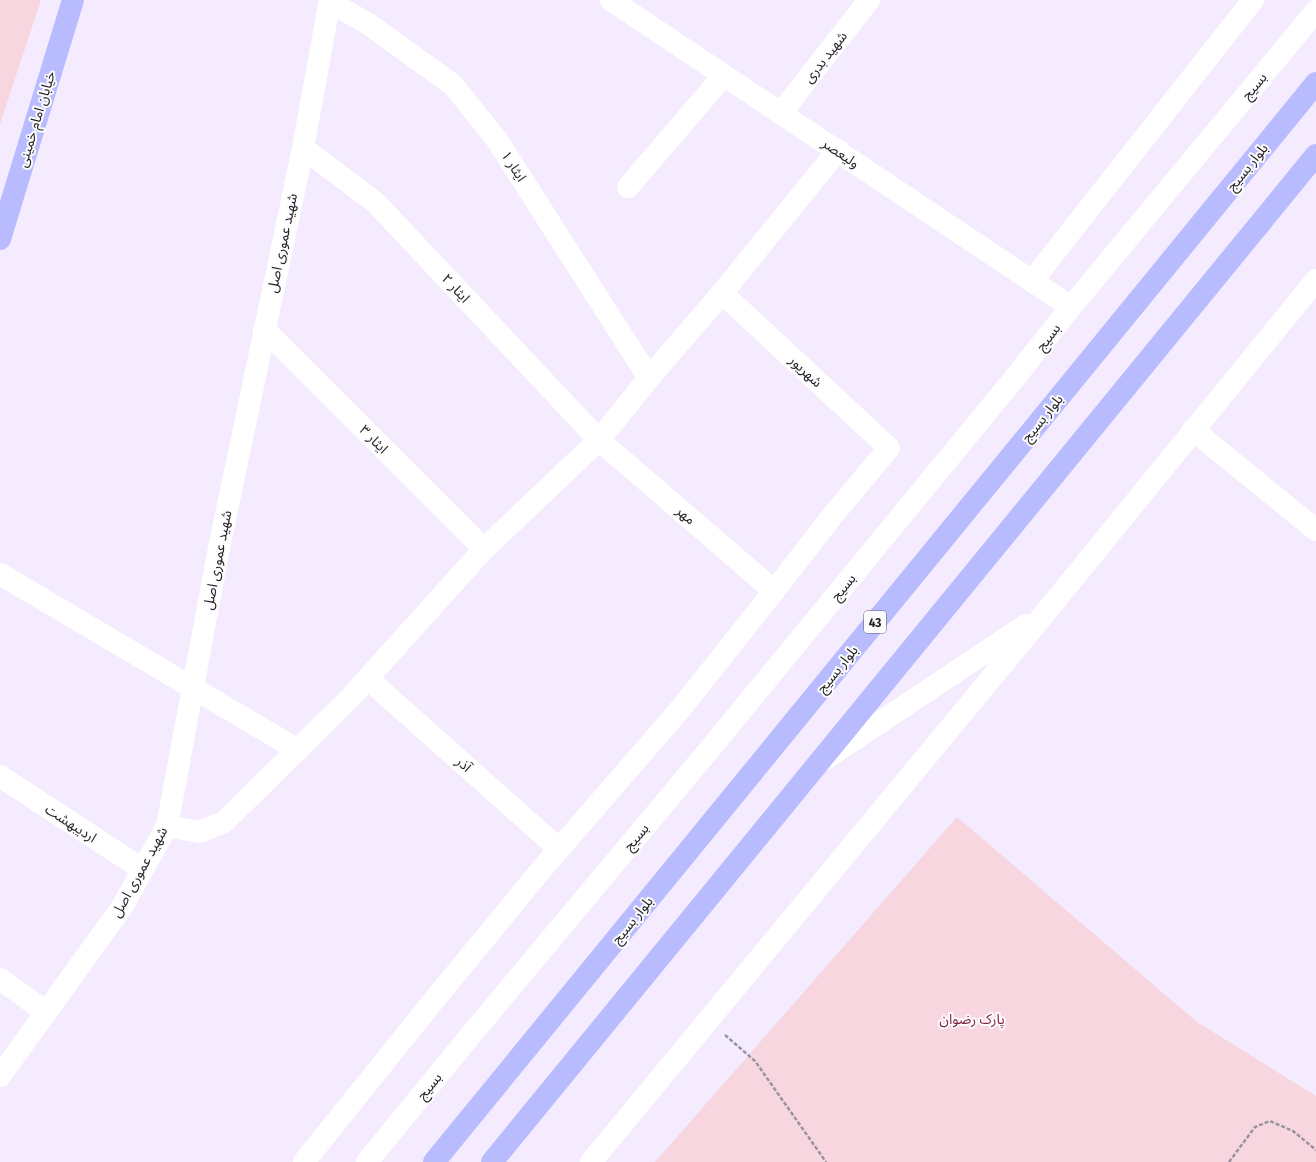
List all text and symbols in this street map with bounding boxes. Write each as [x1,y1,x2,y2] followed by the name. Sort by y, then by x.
[800,28,851,87] street label: شهید بدری
[14,69,61,170] street label: خیابان امام خمینی
[1238,69,1272,105] street label: بسیج
[818,134,863,172] street label: ولیعصر
[1223,140,1273,196] street label: بلوار بسیج
[497,148,530,185] street label: ایثار ۱
[264,192,301,294] street label: شهید عموری اصل
[438,270,473,306] street label: ایثار ۲
[1032,320,1066,356] street label: بسیج
[785,351,826,391] street label: شهریور
[1018,391,1068,447] street label: بلوار بسیج
[356,422,391,457] street label: ایثار ۳
[672,502,699,528] street label: مهر
[200,509,235,611] street label: شهید عموری اصل
[827,570,861,606] street label: بسیج
[864,611,886,633] road number: 43
[813,642,863,698] street label: بلوار بسیج
[452,752,476,776] street label: آذر
[42,800,100,846] street label: اردیبهشت
[620,820,654,856] street label: بسیج
[108,824,171,921] street label: شهید عموری اصل
[608,893,658,949] street label: بلوار بسیج
[939,1011,1005,1029] park label: پارک رضوان
[413,1069,447,1105] street label: بسیج

